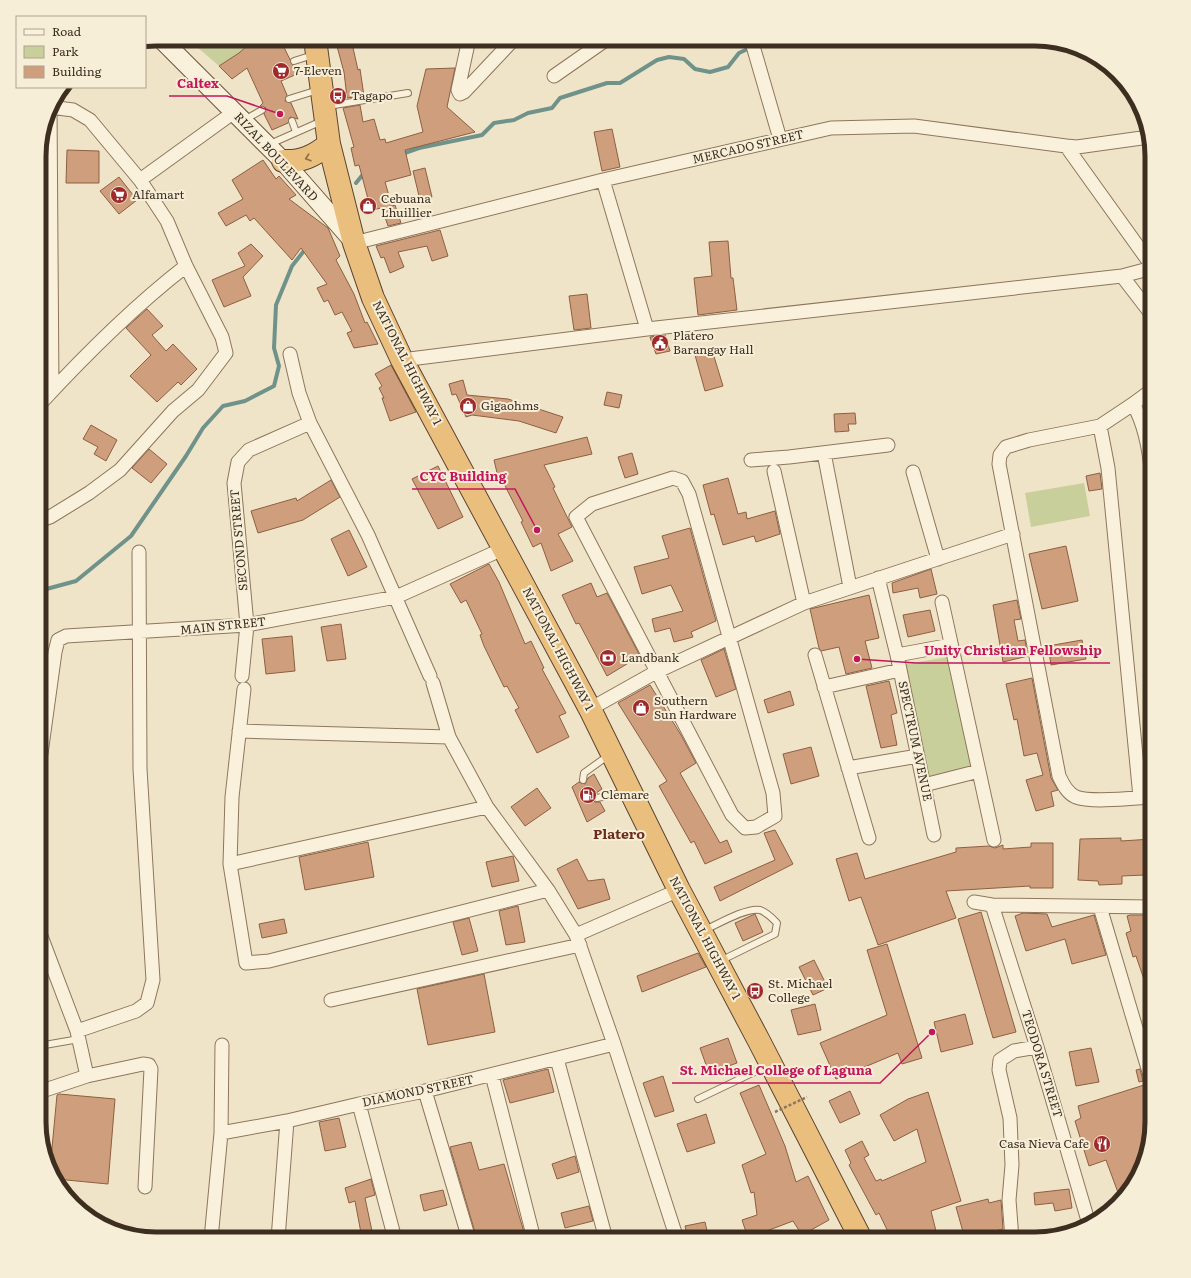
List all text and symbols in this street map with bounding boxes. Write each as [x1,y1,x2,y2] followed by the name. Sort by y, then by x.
[16,16,146,88] legend
[52,22,82,40] text: Road
[52,42,79,60] text: Park
[271,61,291,81] supermarket icon: 7-Eleven
[294,61,342,79] place label: 7-Eleven
[52,62,102,80] text: Building
[169,71,227,96] callout: Caltex
[177,73,219,92] text: Caltex
[328,86,348,106] bus stop icon: Tagapo
[351,86,393,104] place label: Tagapo
[230,108,323,205] street label: RIZAL BOULEVARD
[690,124,805,168] street label: MERCADO STREET
[305,153,312,162] one-way arrow
[109,185,129,205] supermarket icon: Alfamart
[132,185,184,203] place label: Alfamart
[381,189,432,221] place label: Cebuana Lhuillier
[358,196,378,216] shop icon: Cebuana Lhuillier
[369,297,447,428] street label: NATIONAL HIGHWAY 1
[673,326,754,358] place label: Platero Barangay Hall
[650,333,670,353] public building icon: Platero Barangay Hall
[458,396,478,416] shop icon: Gigaohms
[481,396,539,414] place label: Gigaohms
[412,464,515,489] callout: CYC Building
[419,466,507,485] text: CYC Building
[225,488,251,592] street label: SECOND STREET
[519,584,599,714] street label: NATIONAL HIGHWAY 1
[179,612,267,638] street label: MAIN STREET
[916,638,1110,663] callout: Unity Christian Fellowship
[924,640,1102,659] text: Unity Christian Fellowship
[598,648,618,668] bank icon: Landbank
[621,648,680,666] place label: Landbank
[894,679,938,803] street label: SPECTRUM AVENUE
[654,691,736,723] place label: Southern Sun Hardware
[631,698,651,718] shop icon: Southern Sun Hardware
[578,785,598,805] fuel station icon: Clemare
[601,785,649,803] place label: Clemare
[593,823,645,843] district label: Platero
[666,873,746,1003] street label: NATIONAL HIGHWAY 1
[768,974,833,1006] place label: St. Michael College
[745,981,765,1001] bus stop icon: St. Michael College
[1018,1007,1068,1120] street label: TEODORA STREET
[672,1058,880,1083] callout: St. Michael College of Laguna
[680,1060,873,1079] text: St. Michael College of Laguna
[360,1069,475,1111] street label: DIAMOND STREET
[999,1134,1089,1152] place label: Casa Nieva Cafe
[1092,1134,1112,1154] restaurant icon: Casa Nieva Cafe

